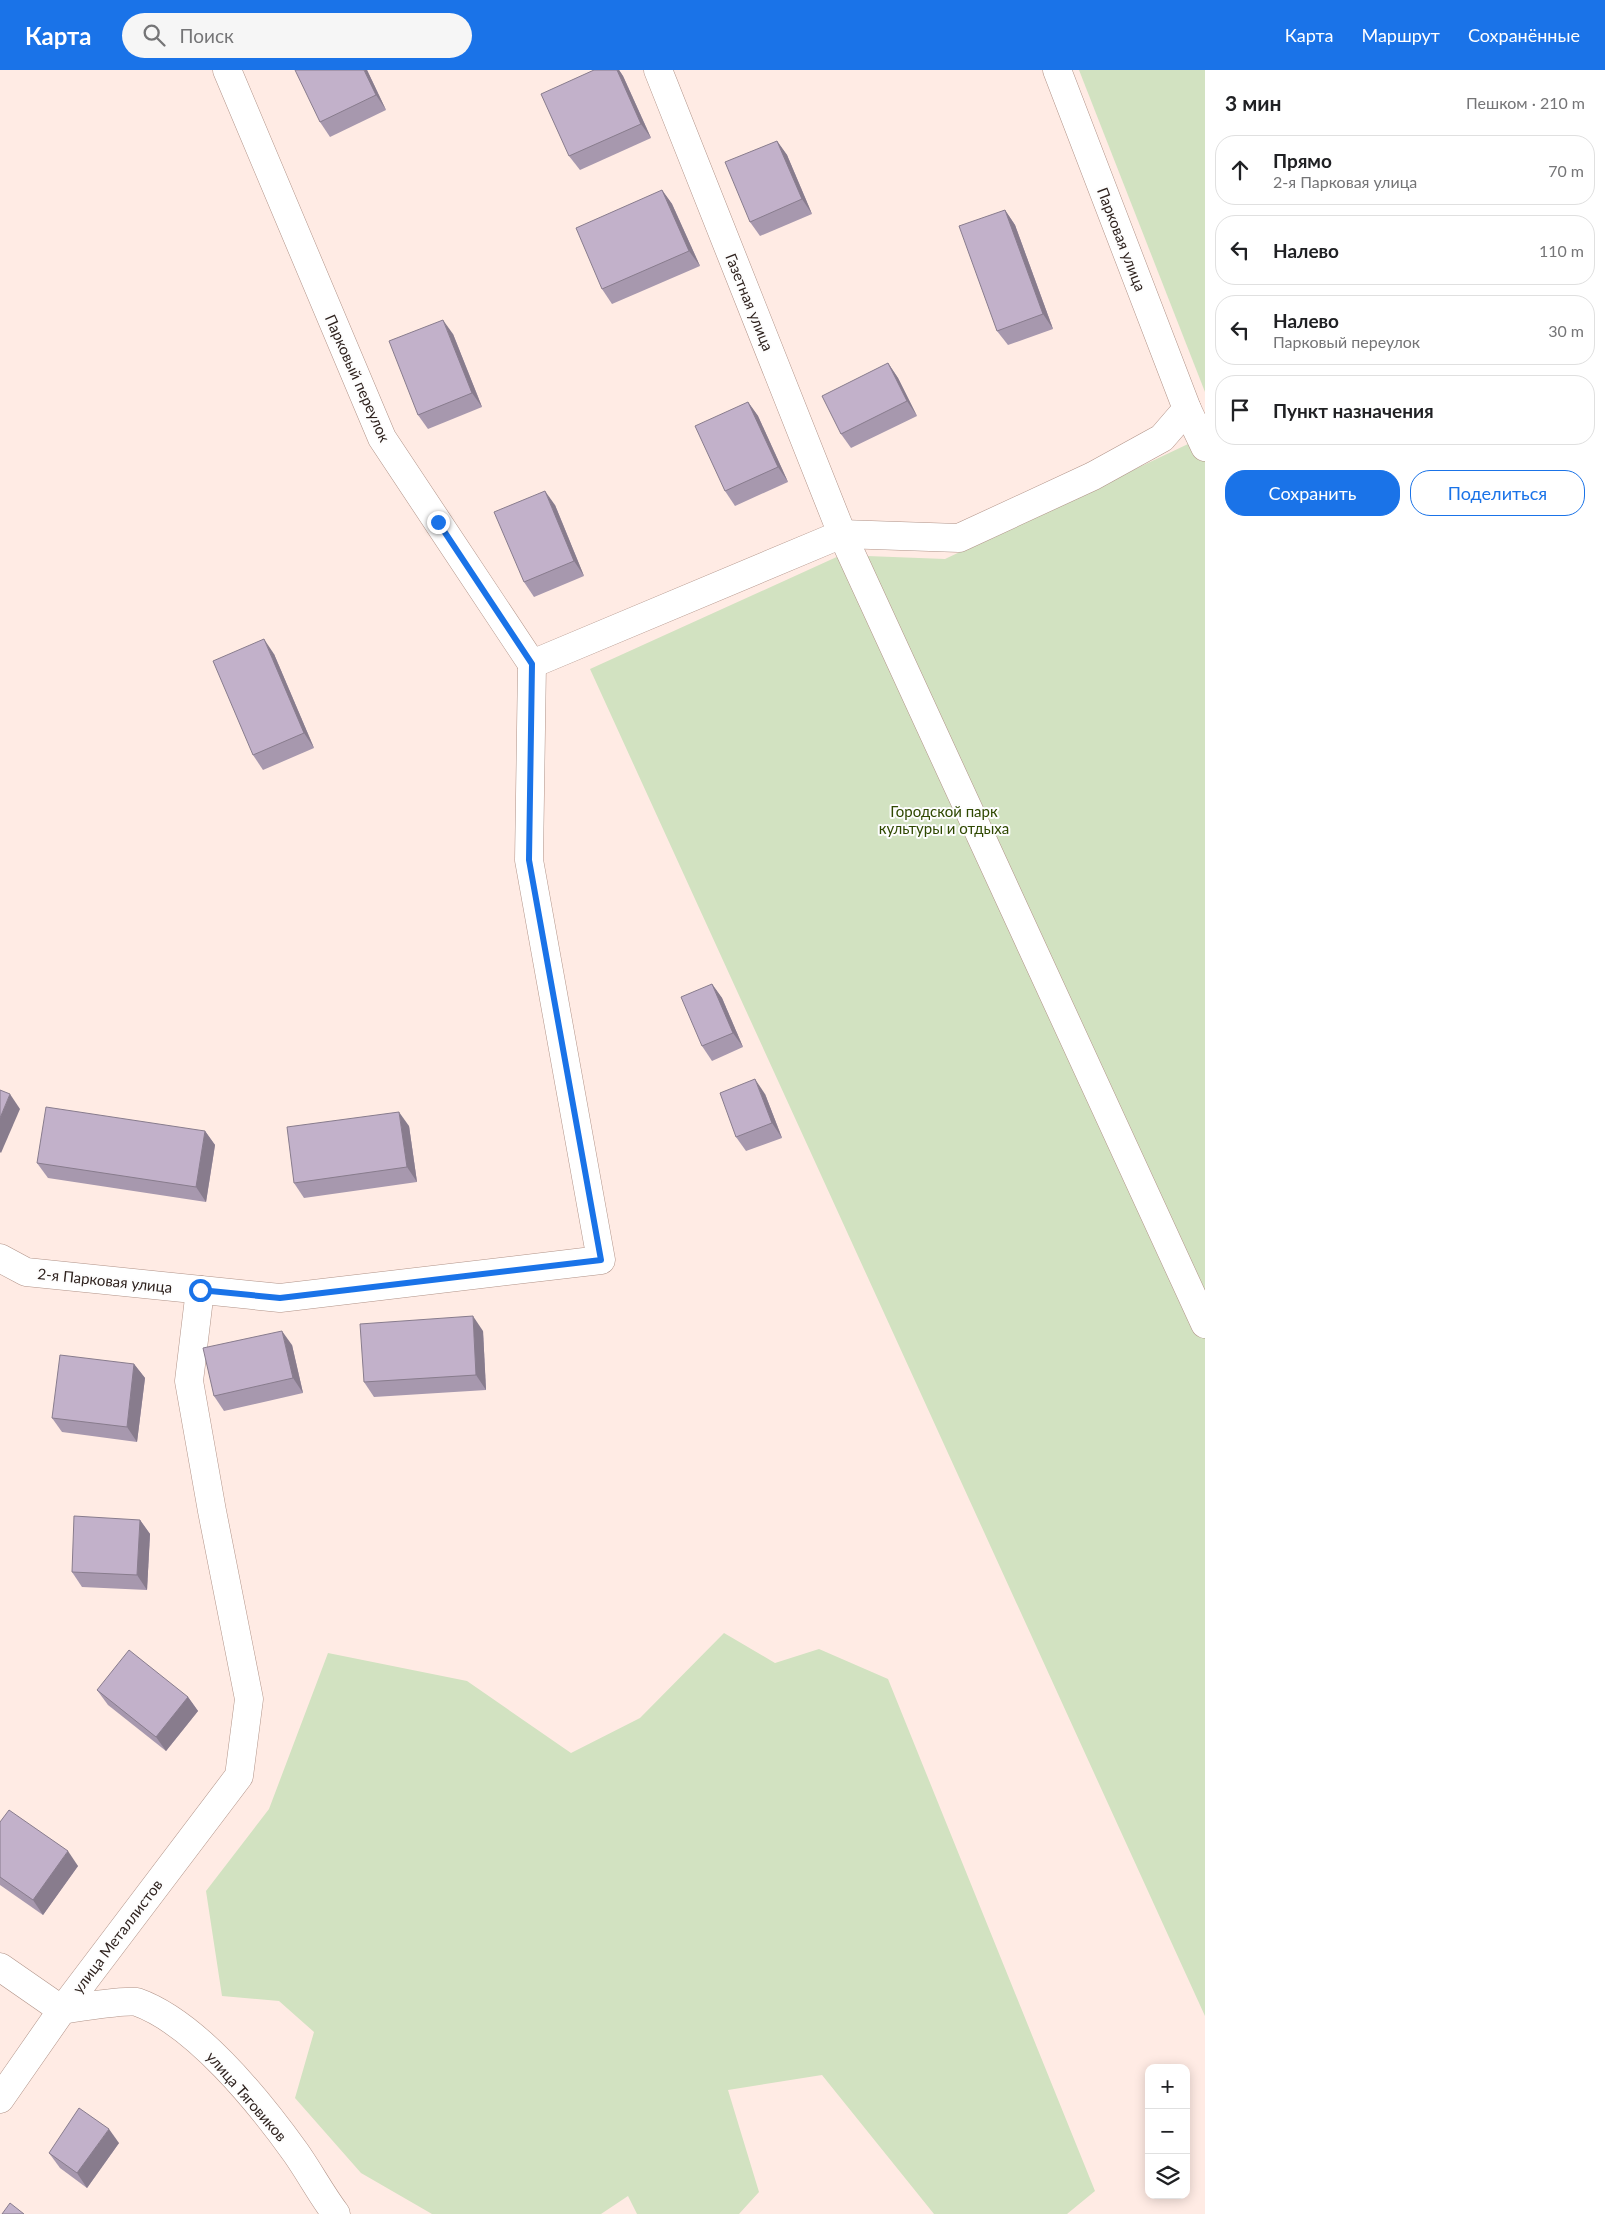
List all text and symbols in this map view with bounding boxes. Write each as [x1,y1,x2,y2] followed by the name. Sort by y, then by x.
[122,13,472,58] search box
[25,21,92,50] text: Карта
[140,21,168,49] icon: search
[180,24,234,47] text: Поиск
[1285,24,1333,46] text: Карта
[1361,24,1440,46] text: Маршрут
[1468,24,1580,46] text: Сохранённые
[1225,90,1282,115] text: 3 мин
[1466,93,1585,112] text: Пешком · 210 m
[1273,149,1332,172] text: Прямо
[1226,156,1254,184] icon: ahead
[1548,161,1584,180] text: 70 m
[1273,172,1417,191] text: 2-я Парковая улица
[1094,185,1150,293] street label: Парковая улица
[1226,236,1254,264] icon: left
[1273,239,1339,262] text: Налево
[1539,241,1584,260] text: 110 m
[722,251,778,353] street label: Газетная улица
[1273,309,1339,332] text: Налево
[322,311,394,445] street label: Парковый переулок
[1226,316,1254,344] icon: left
[1548,321,1584,340] text: 30 m
[1273,332,1420,351] text: Парковый переулок
[1226,396,1254,424] icon: arrive
[1273,399,1434,422] text: Пункт назначения
[1225,470,1400,516] button: Сохранить
[1410,470,1585,516] button: Поделиться
[427,511,450,534] route end
[879,802,1009,837] park label: Городской парк культуры и отдыха
[37,1264,173,1296] street label: 2-я Парковая улица
[189,1279,212,1302] route start
[68,1876,166,1996] street label: улица Металлистов
[203,2047,291,2145] street label: улица Тяговиков
[1145,2064,1190,2199] map controls
[1145,2064,1190,2109] button: +
[1145,2109,1190,2154] button: −
[1145,2154,1190,2199] button: layers

